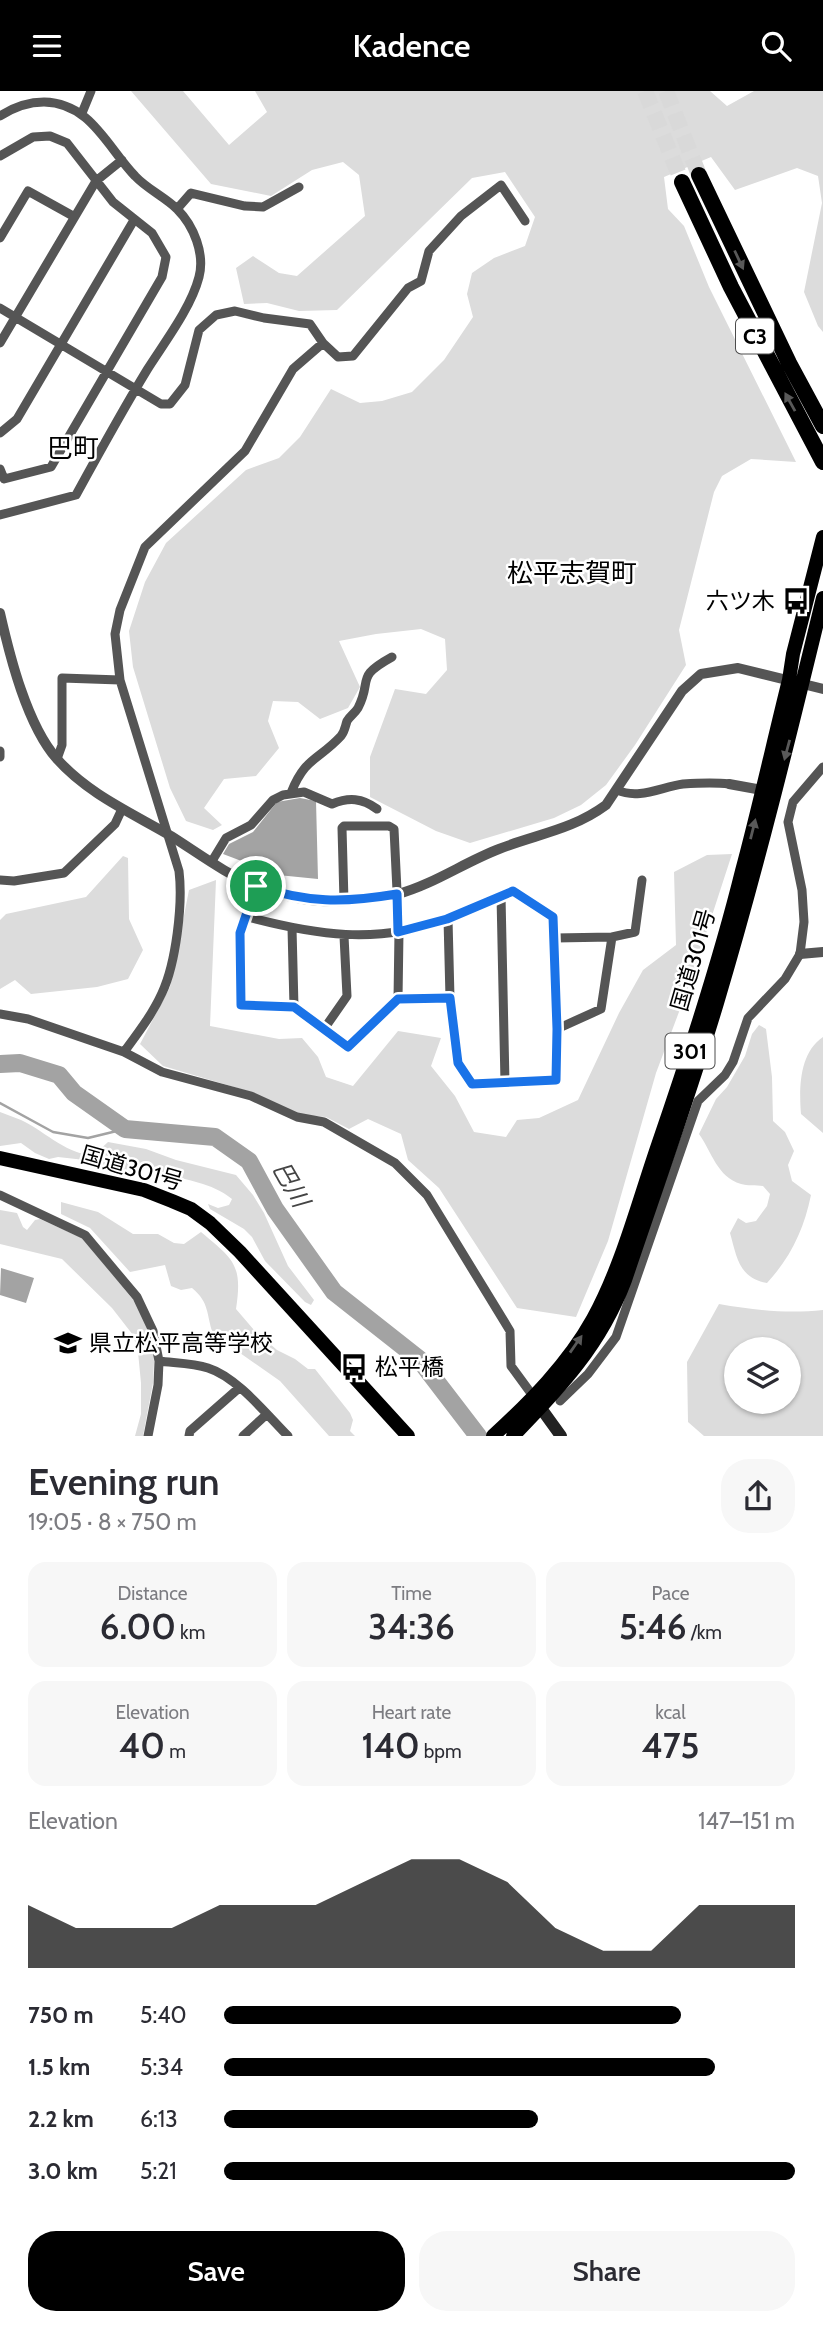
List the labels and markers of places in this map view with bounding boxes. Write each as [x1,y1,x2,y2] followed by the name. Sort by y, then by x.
[781,586,811,616] bus stop icon: 六ツ木
[706,587,775,615] place label: 六ツ木
[226,856,286,916] pin
[53,1328,83,1358] school or university icon: 県立松平高等学校
[89,1329,273,1357] place label: 県立松平高等学校
[339,1352,369,1382] bus stop icon: 松平橋
[375,1353,444,1381] place label: 松平橋

